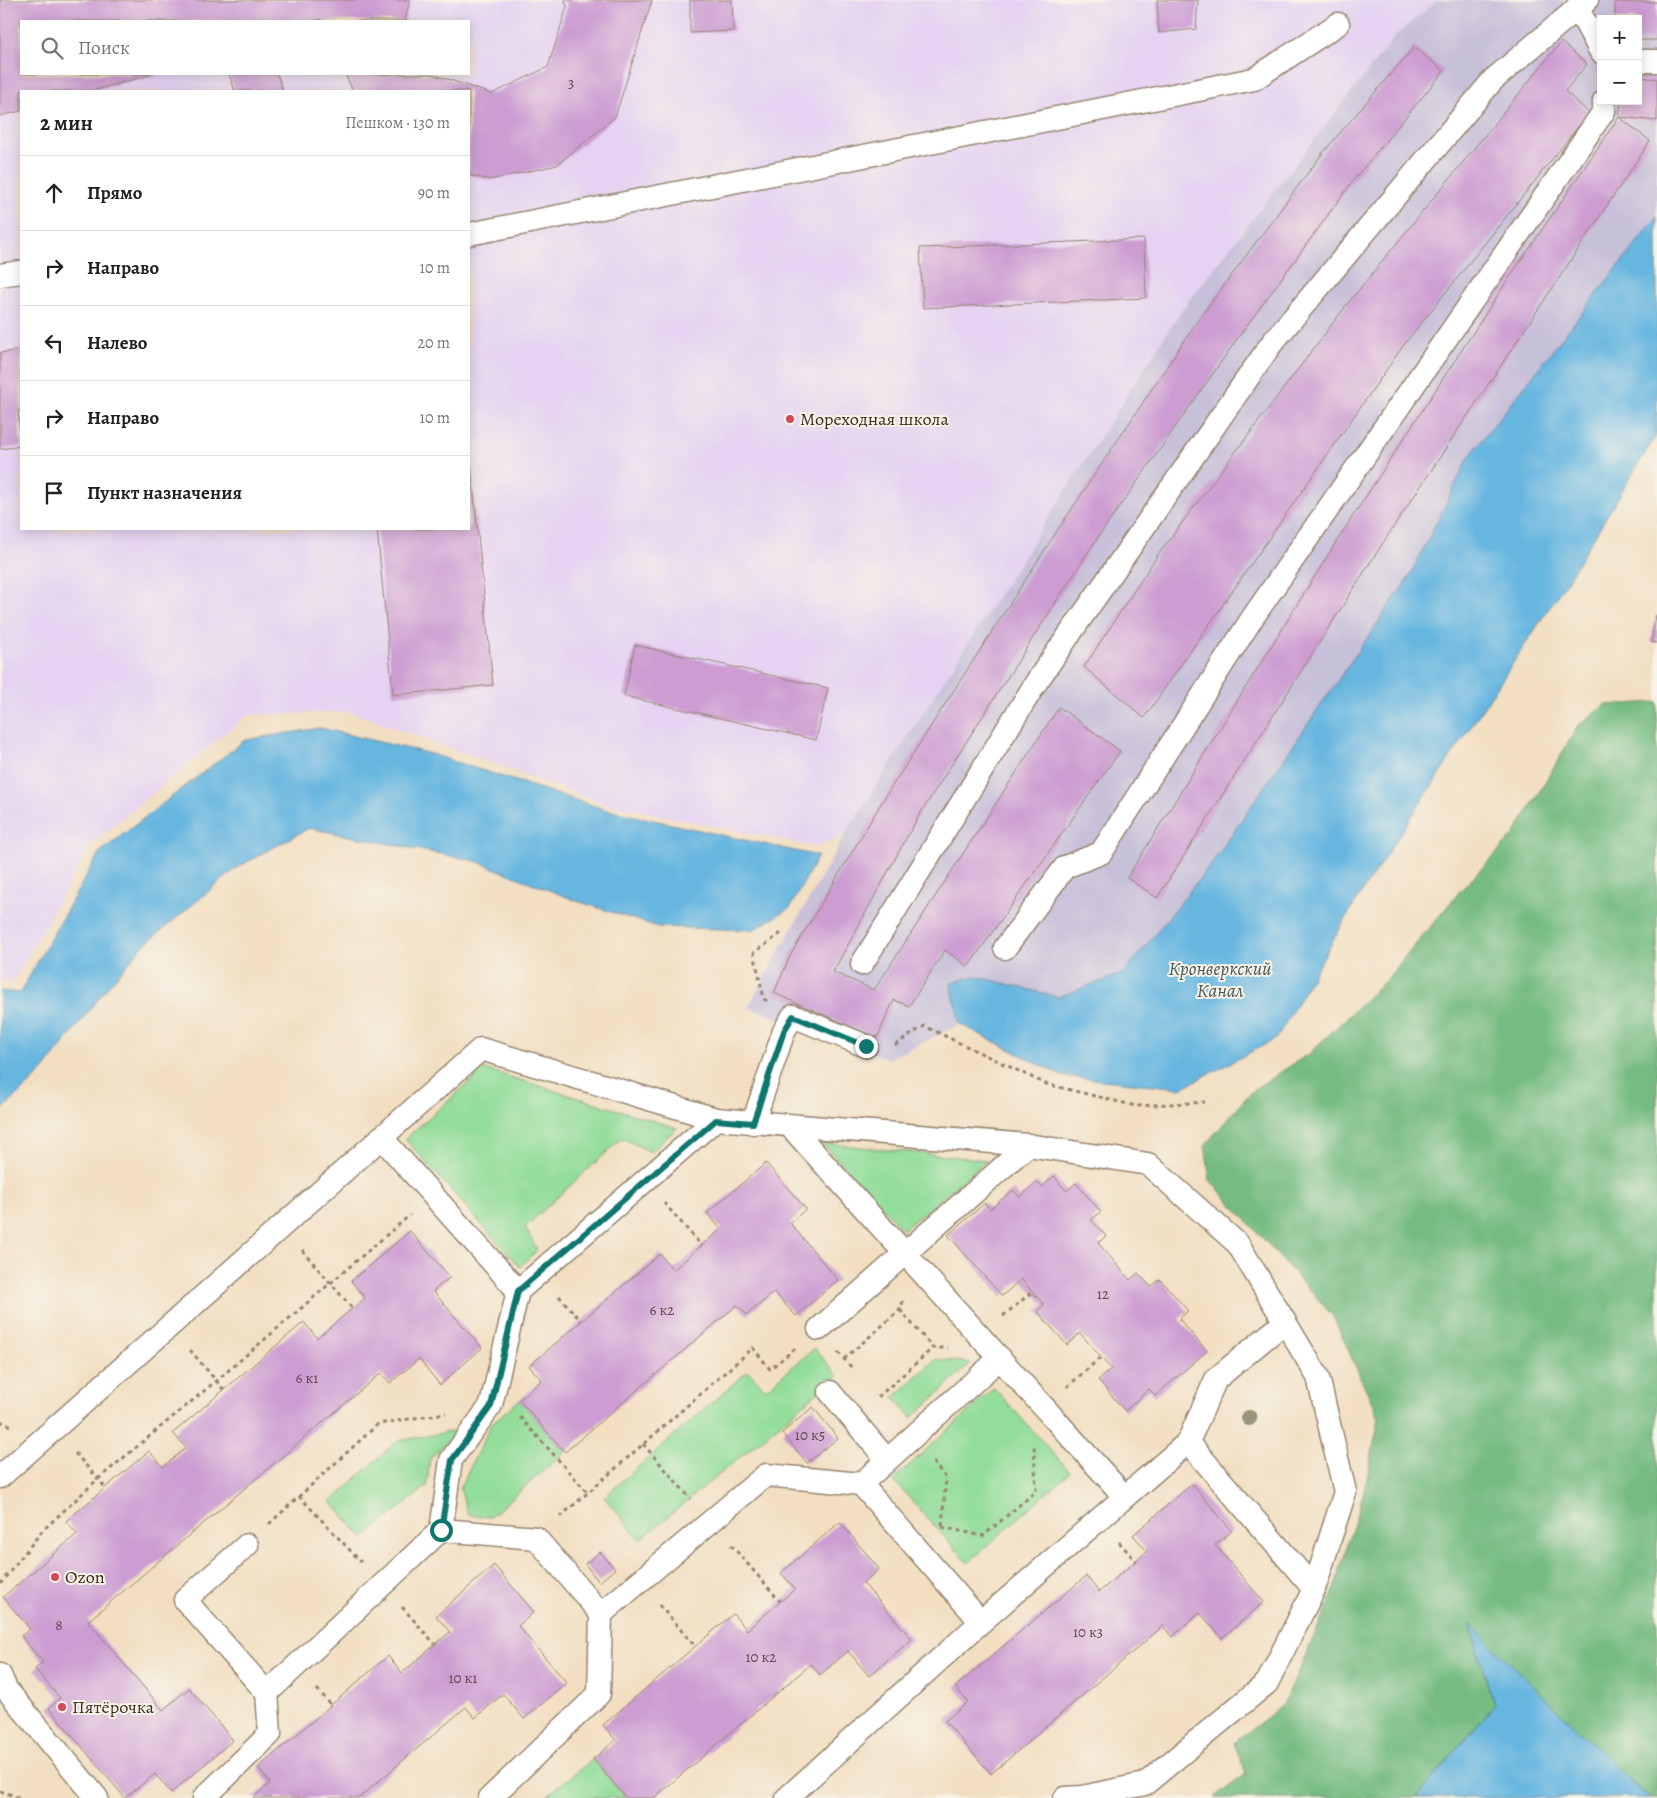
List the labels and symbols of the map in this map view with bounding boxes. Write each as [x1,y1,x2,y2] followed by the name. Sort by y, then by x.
[568,73,574,93] house number: 3
[800,407,950,431] place label: Мореходная школа
[784,413,796,425] marker: Мореходная школа
[1168,956,1272,1004] water label: Кронверкский Канал
[855,1035,878,1058] route end
[1097,1284,1109,1304] house number: 12
[650,1300,674,1320] house number: 6 к2
[296,1368,318,1388] house number: 6 к1
[795,1425,825,1445] house number: 10 к5
[430,1519,453,1542] route start
[65,1565,105,1589] place label: Ozon
[49,1571,61,1583] marker: Ozon
[55,1615,63,1635] house number: 8
[1073,1622,1103,1642] house number: 10 к3
[745,1647,777,1667] house number: 10 к2
[448,1668,478,1688] house number: 10 к1
[72,1695,155,1719] place label: Пятёрочка
[56,1701,68,1713] marker: Пятёрочка

